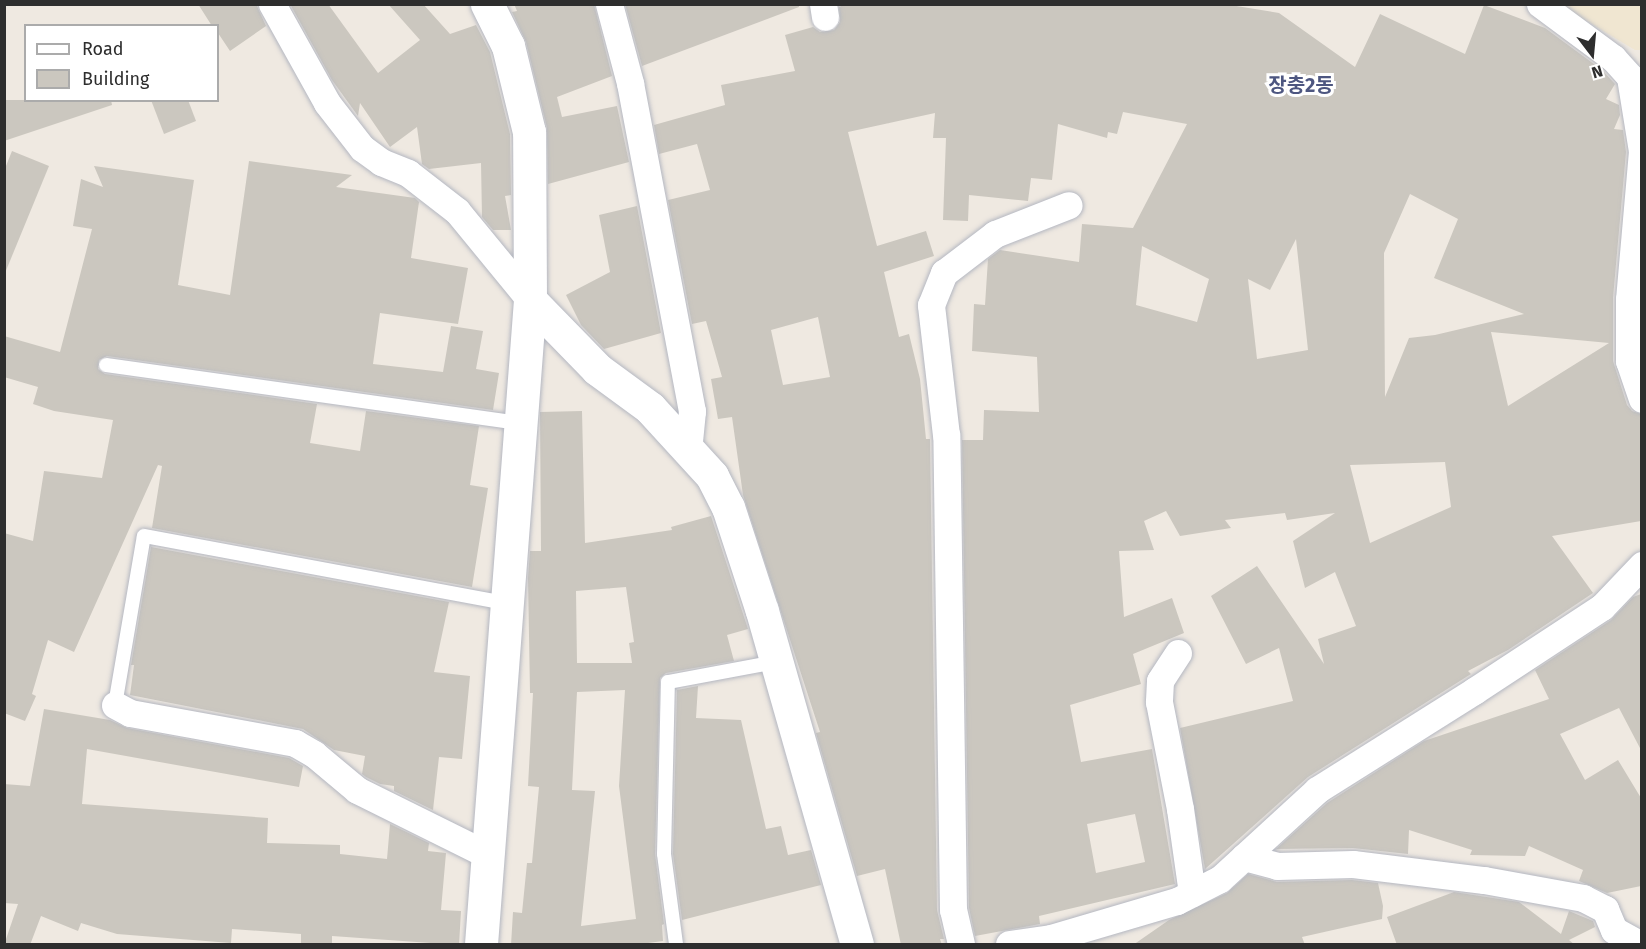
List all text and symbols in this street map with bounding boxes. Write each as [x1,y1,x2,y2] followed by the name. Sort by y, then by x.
[24,24,219,102] legend
[1562,24,1622,84] north arrow
[82,38,124,60] text: Road
[1589,61,1605,82] text: N
[82,68,149,90] text: Building
[1268,73,1334,97] district label: 장충2동

